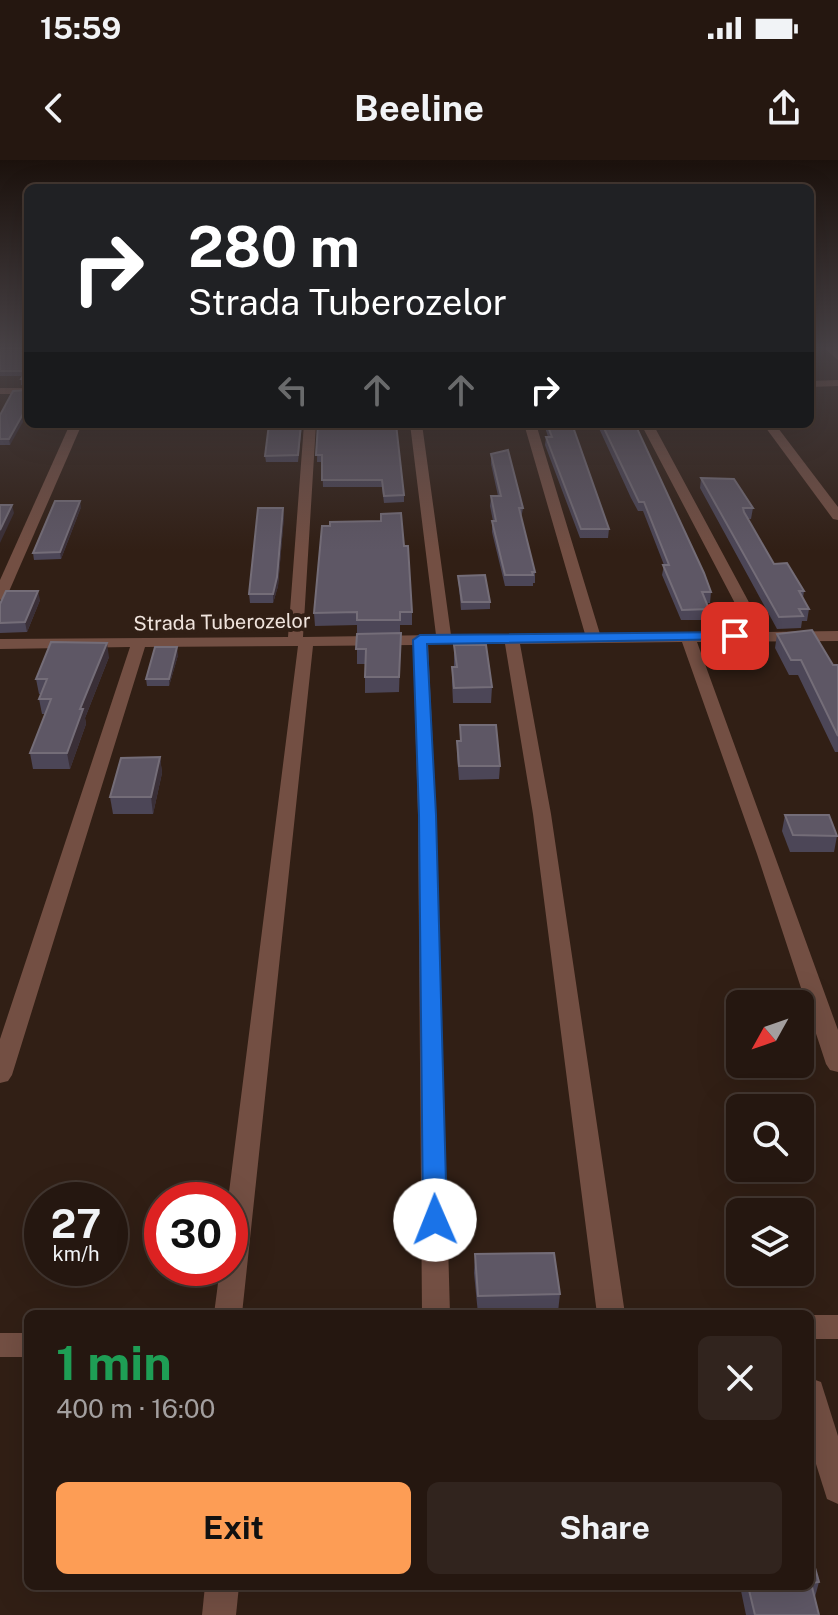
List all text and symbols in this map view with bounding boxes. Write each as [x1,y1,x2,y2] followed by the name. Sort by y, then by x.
[40,10,121,46] text: 15:59
[32,86,76,130] icon: back
[762,86,806,130] icon: share
[354,87,484,129] text: Beeline
[188,214,360,280] text: 280 m
[56,216,160,320] icon: right
[188,281,507,323] text: Strada Tuberozelor
[271,368,315,412] icon: left
[355,368,399,412] icon: ahead
[439,368,483,412] icon: ahead
[523,368,567,412] icon: right
[701,602,769,670] pin
[133,608,311,636] street label: Strada Tuberozelor
[713,614,757,658] icon: arrive
[726,990,814,1078] north arrow
[726,990,814,1286] map controls
[726,1094,814,1182] button: search
[393,1178,477,1262] position arrow
[144,1182,248,1286] speed limit sign: 30
[726,1198,814,1286] button: layers
[51,1200,101,1247] text: 27
[52,1242,100,1266] text: km/h
[56,1334,172,1391] text: 1 min
[698,1336,782,1420] button: close
[56,1393,216,1424] text: 400 m · 16:00
[56,1482,411,1574] button: Exit
[427,1482,782,1574] button: Share

